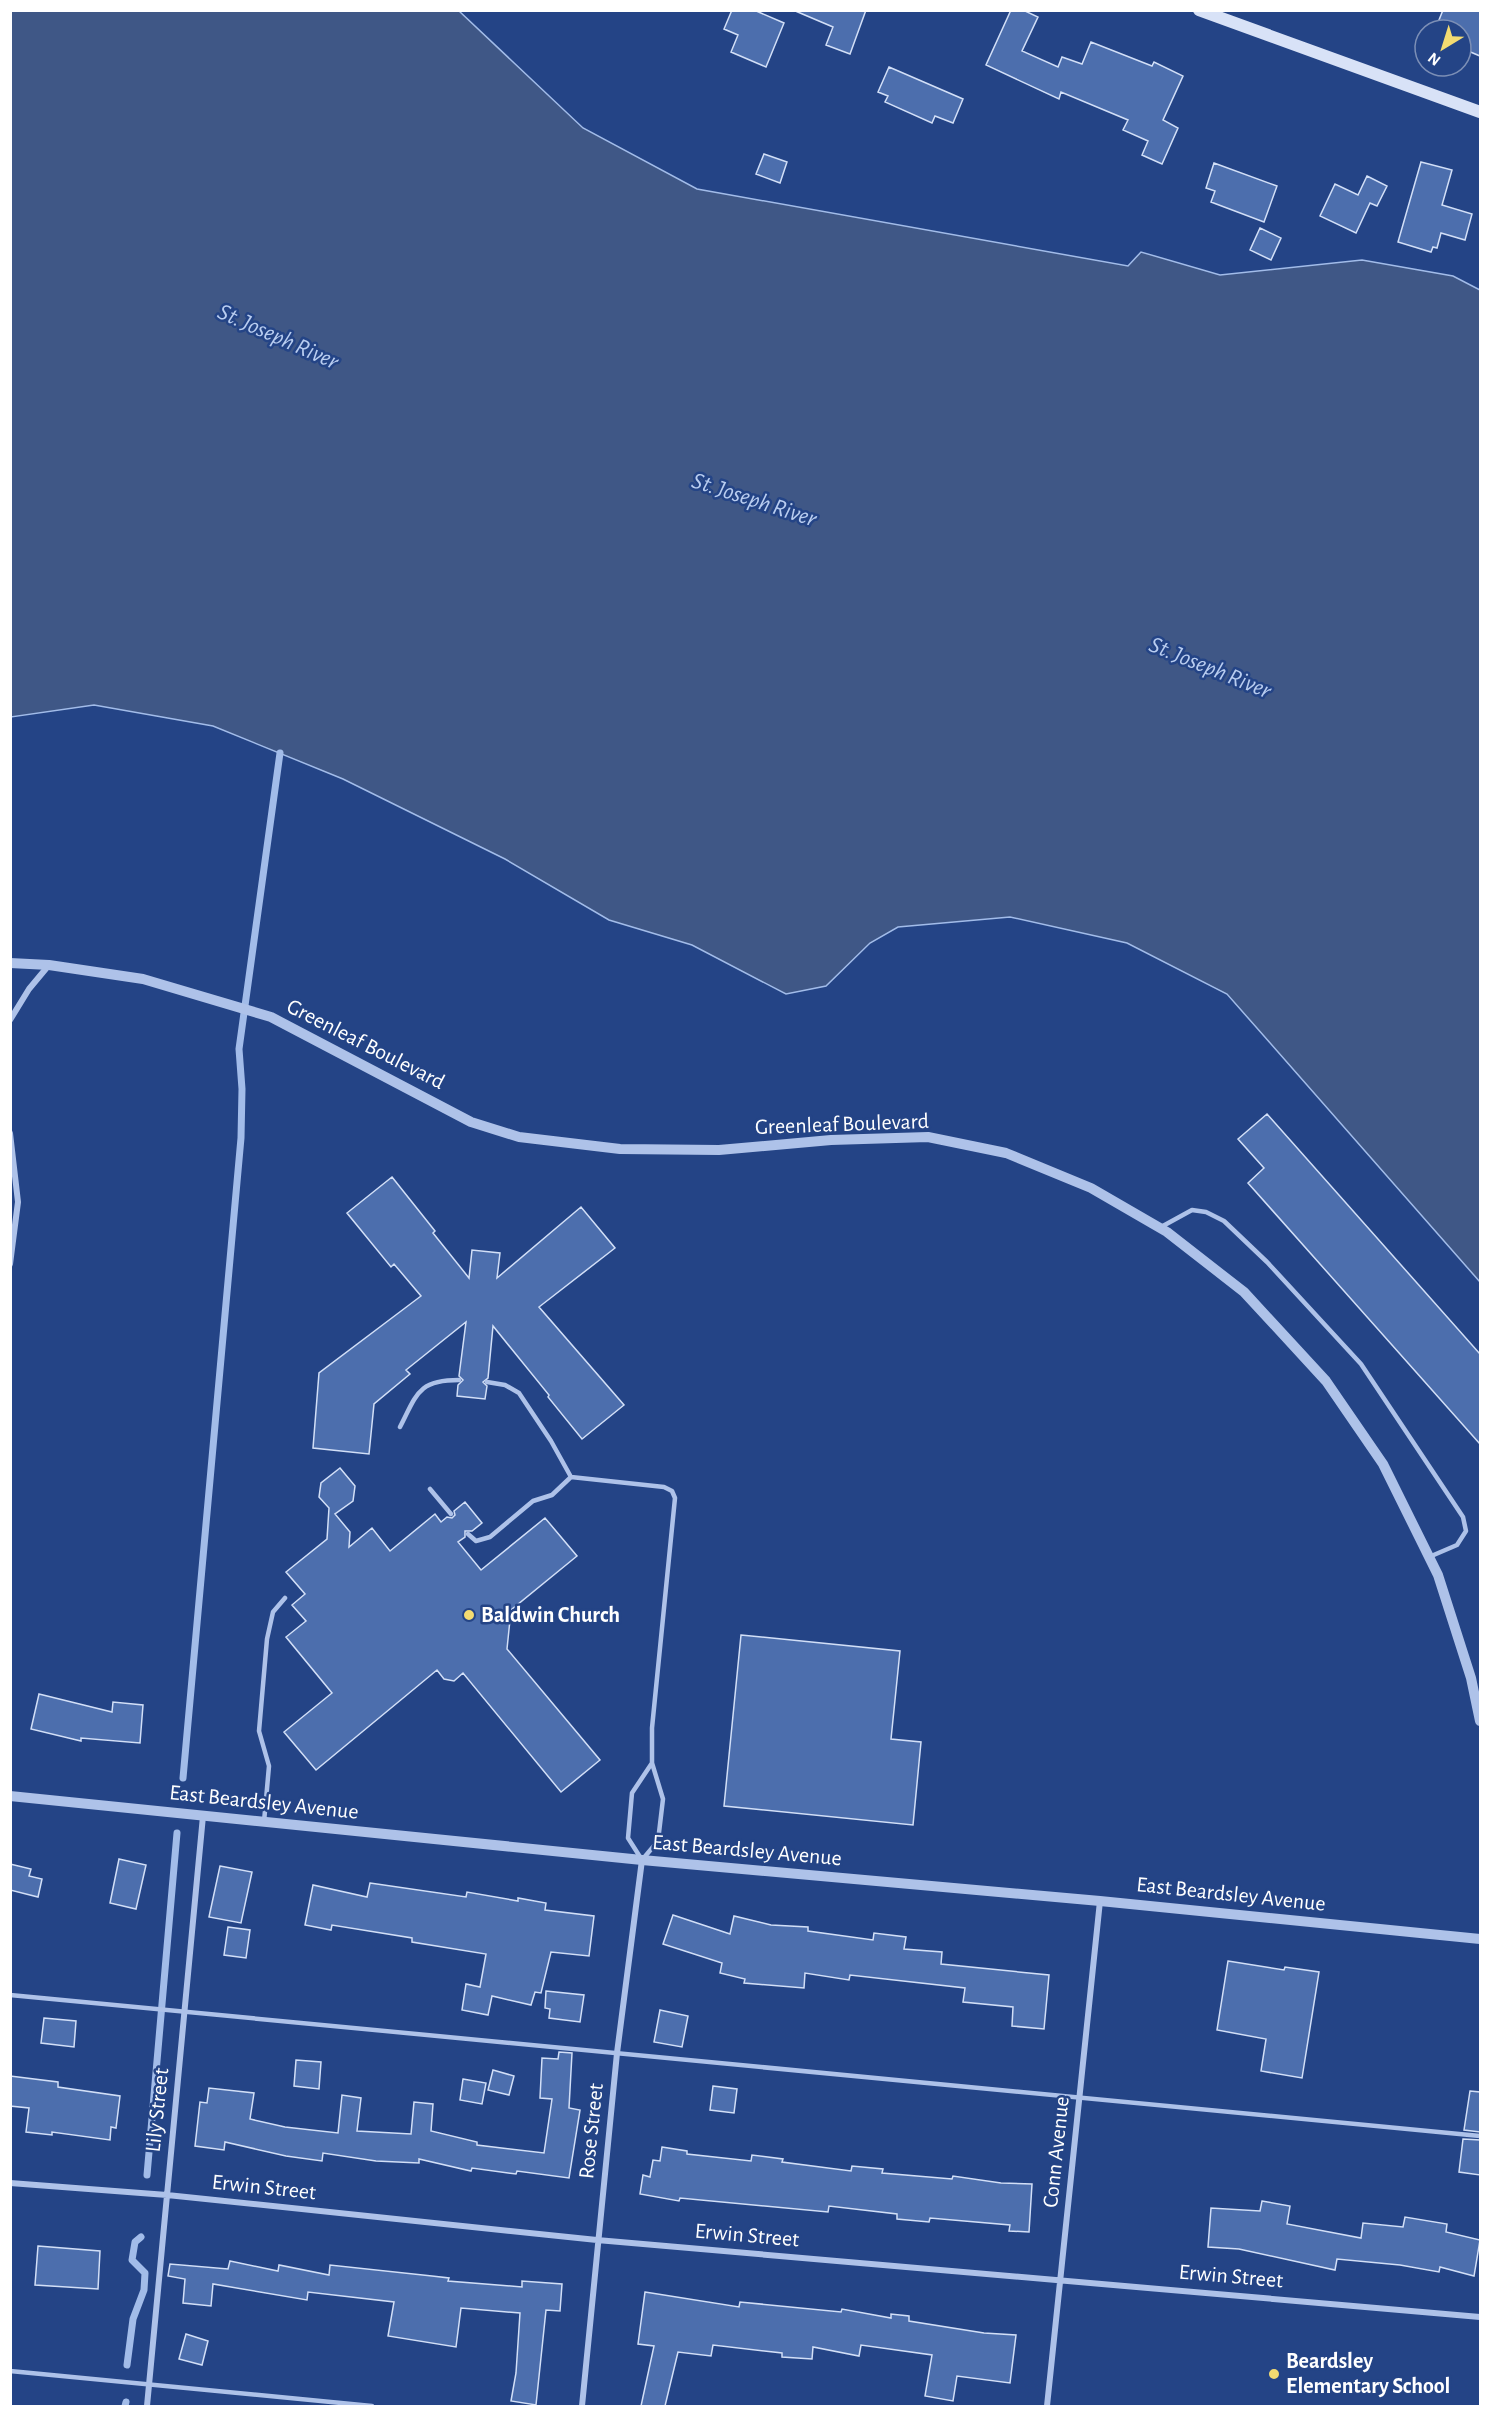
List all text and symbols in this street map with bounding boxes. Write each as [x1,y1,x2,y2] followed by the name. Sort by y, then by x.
[1413,18,1473,78] north arrow
[1425,49,1444,69] text: N
[214,300,343,375] water label: St. Joseph River
[689,469,820,532] water label: St. Joseph River
[1146,633,1276,704] water label: St. Joseph River
[284,995,448,1093] street label: Greenleaf Boulevard
[755,1110,929,1138] street label: Greenleaf Boulevard
[481,1604,620,1626] place label: Baldwin Church
[462,1608,476,1622] marker: Baldwin Church
[168,1781,360,1823] street label: East Beardsley Avenue
[651,1831,843,1869] street label: East Beardsley Avenue
[1135,1873,1327,1915] street label: East Beardsley Avenue
[142,2067,172,2153] street label: Lily Street
[575,2082,607,2180] street label: Rose Street
[1039,2095,1073,2209] street label: Conn Avenue
[211,2171,317,2203] street label: Erwin Street
[694,2219,800,2251] street label: Erwin Street
[1178,2260,1284,2292] street label: Erwin Street
[1286,2350,1450,2398] place label: Beardsley Elementary School
[1267,2367,1281,2381] marker: Beardsley Elementary School

